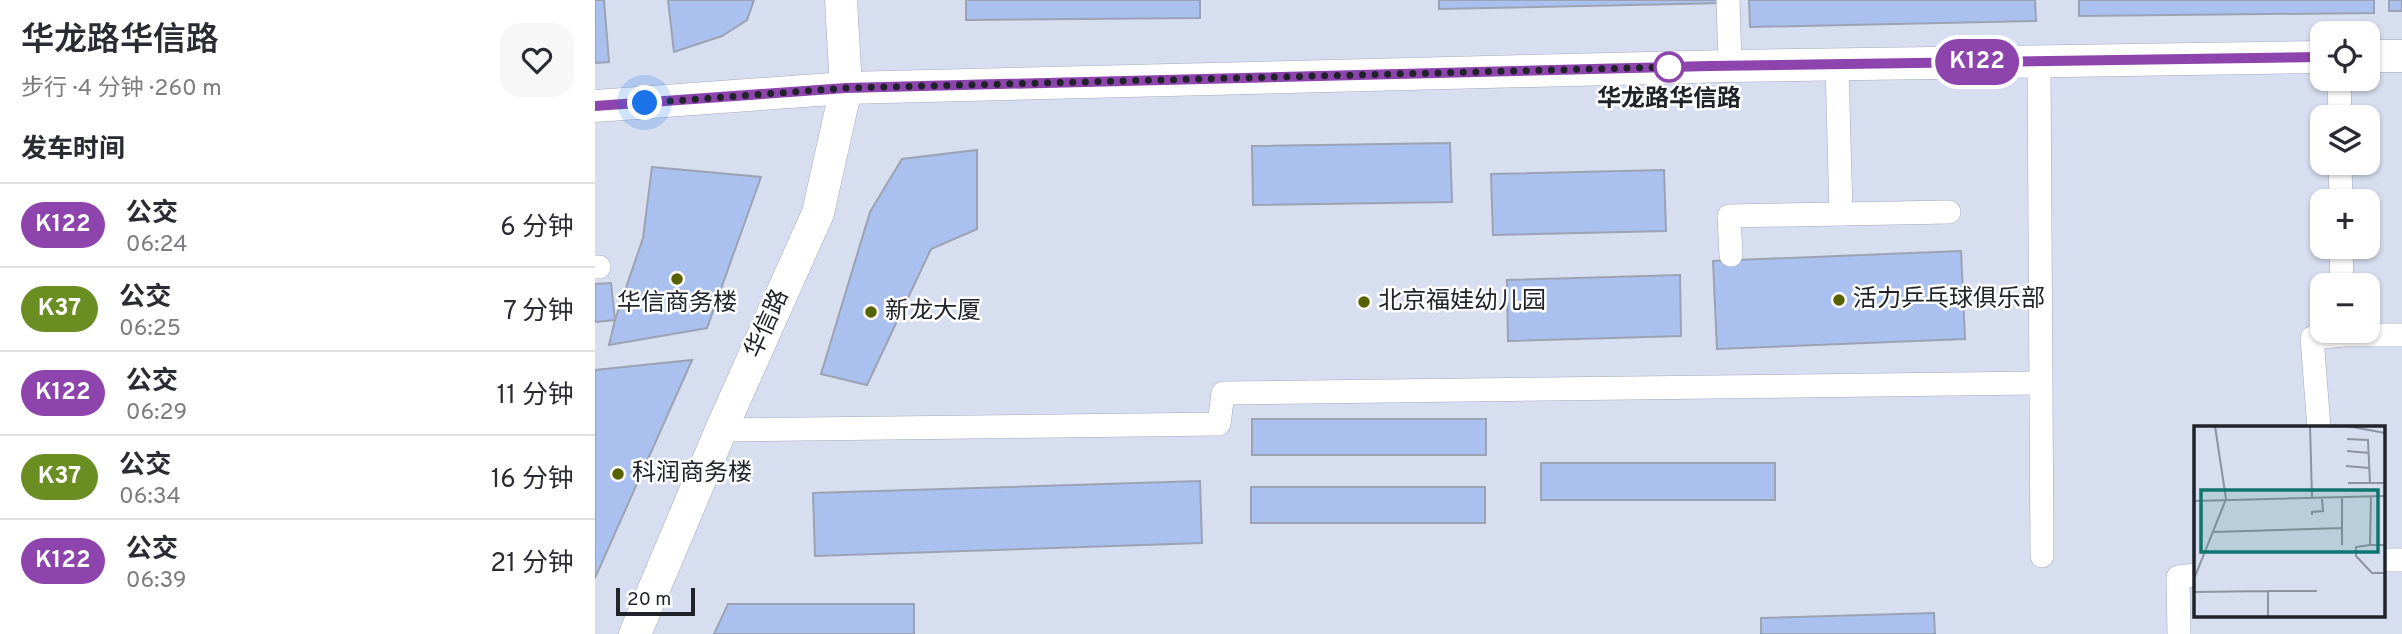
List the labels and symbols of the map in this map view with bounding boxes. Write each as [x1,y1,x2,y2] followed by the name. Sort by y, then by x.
[1928,39,2026,85] line badge: K122
[1654,52,1684,82] marker: 华龙路华信路
[627,85,662,120] your location
[1597,85,1741,115] place label: 华龙路华信路
[669,271,685,287] marker: 华信商务楼
[740,285,796,363] street label: 华信路
[1853,285,2045,315] place label: 活力乒乓球俱乐部
[1378,287,1546,317] place label: 北京福娃幼儿园
[617,289,737,319] place label: 华信商务楼
[1831,292,1847,308] marker: 活力乒乓球俱乐部
[1356,294,1372,310] marker: 北京福娃幼儿园
[885,297,981,327] place label: 新龙大厦
[863,304,879,320] marker: 新龙大厦
[2194,426,2385,616] inset map
[632,459,752,489] place label: 科润商务楼
[610,466,626,482] marker: 科润商务楼
[616,585,695,617] scale bar

